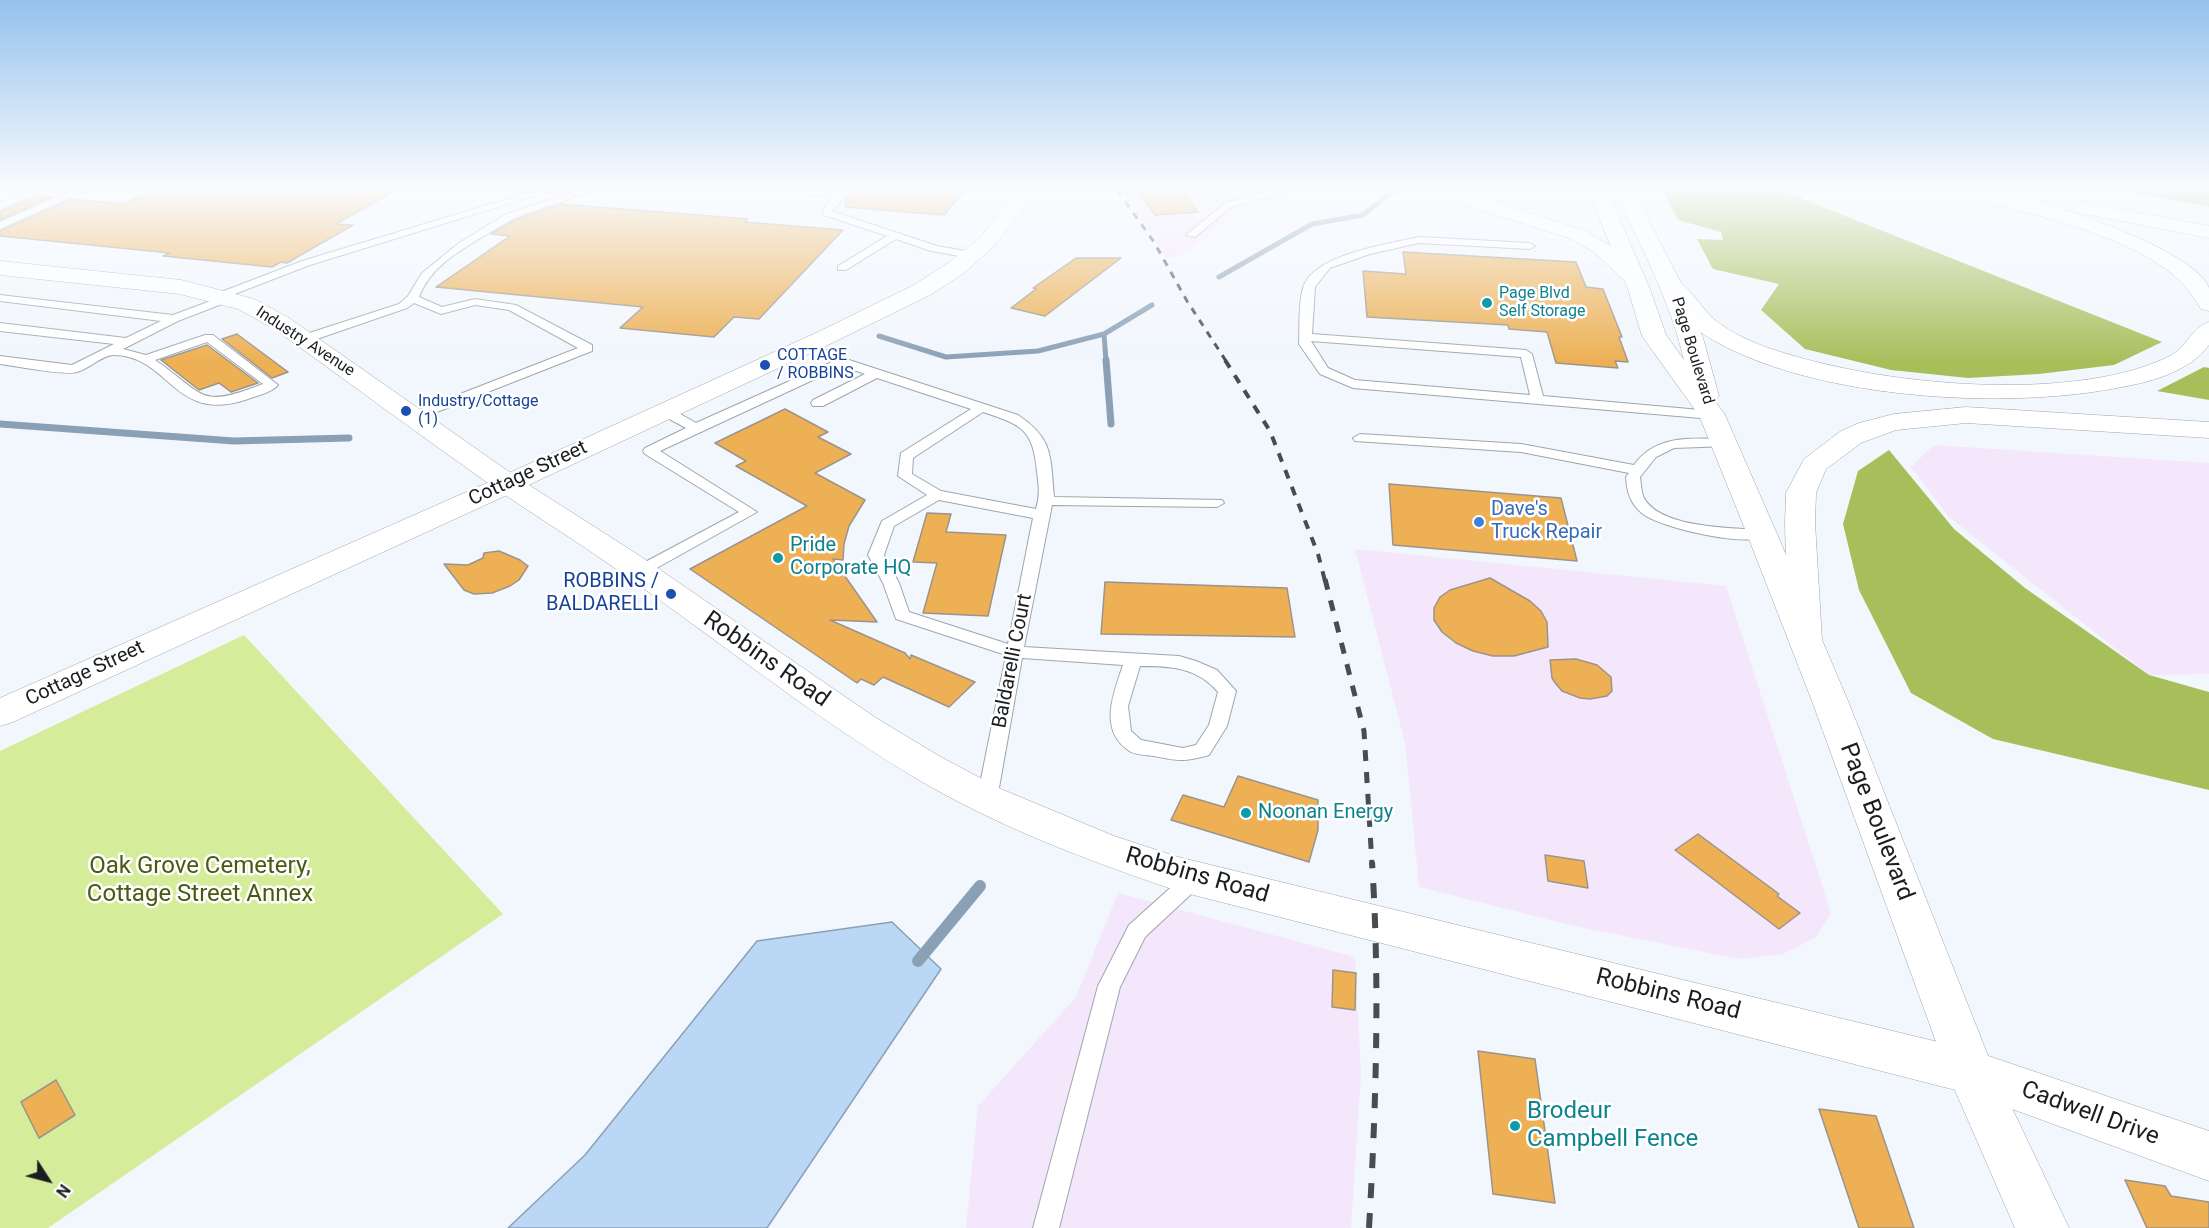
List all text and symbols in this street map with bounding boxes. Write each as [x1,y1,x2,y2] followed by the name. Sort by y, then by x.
[1499,284,1585,322] place label: Page Blvd Self Storage
[1667,295,1717,407] street label: Page Boulevard
[1480,296,1494,310] marker: Page Blvd Self Storage
[252,303,358,381] street label: Industry Avenue
[777,346,854,384] place label: COTTAGE / ROBBINS
[758,358,772,372] marker: COTTAGE / ROBBINS
[418,392,538,430] place label: Industry/Cottage (1)
[399,404,413,418] marker: Industry/Cottage (1)
[465,436,591,512] street label: Cottage Street
[1491,498,1602,545] place label: Dave's Truck Repair
[1472,515,1486,529] marker: Dave's Truck Repair
[790,534,911,581] place label: Pride Corporate HQ
[771,551,785,565] marker: Pride Corporate HQ
[546,570,659,617] place label: ROBBINS / BALDARELLI
[664,587,678,601] marker: ROBBINS / BALDARELLI
[988,592,1038,730] street label: Baldarelli Court
[697,606,835,714] street label: Robbins Road
[22,636,148,712] street label: Cottage Street
[1833,739,1919,905] street label: Page Boulevard
[1258,801,1393,825] place label: Noonan Energy
[1239,806,1253,820] marker: Noonan Energy
[1122,842,1272,910] street label: Robbins Road
[87,853,313,909] park label: Oak Grove Cemetery, Cottage Street Annex
[1593,963,1743,1027] street label: Robbins Road
[2017,1076,2163,1152] street label: Cadwell Drive
[1527,1098,1698,1154] place label: Brodeur Campbell Fence
[1508,1119,1522,1133] marker: Brodeur Campbell Fence
[18,1150,78,1210] north arrow
[52,1181,74,1201] text: N

